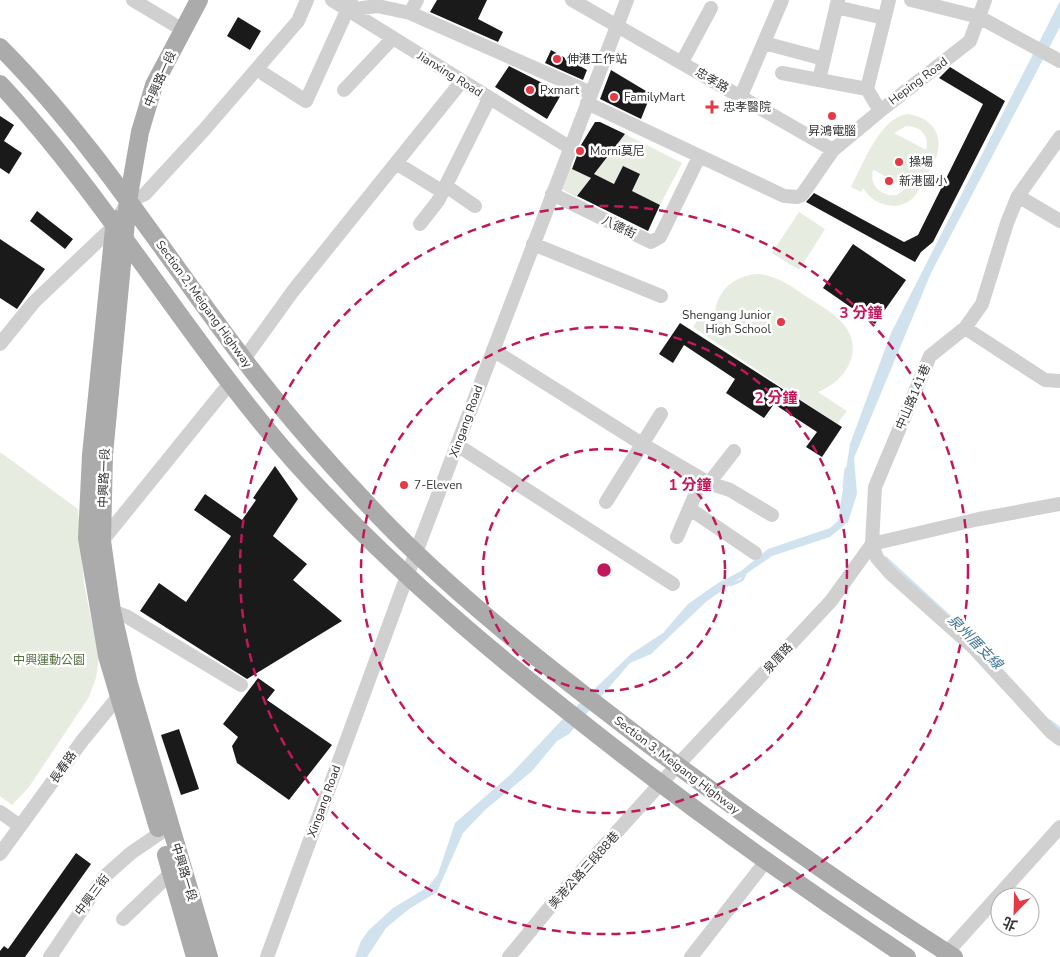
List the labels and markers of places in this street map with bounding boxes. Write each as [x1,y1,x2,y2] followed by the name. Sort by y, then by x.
[567,51,627,67] place label: 伸港工作站
[551,53,563,65] marker: 伸港工作站
[540,82,580,98] place label: Pxmart
[524,84,536,96] marker: Pxmart
[624,89,686,105] place label: FamilyMart
[608,91,620,103] marker: FamilyMart
[723,99,771,115] place label: 忠孝醫院
[705,100,719,114] marker: 忠孝醫院
[826,110,838,122] marker: 昇鴻電腦
[808,123,856,139] place label: 昇鴻電腦
[590,143,645,159] place label: Morni莫尼
[574,145,586,157] marker: Morni莫尼
[909,154,933,170] place label: 操場
[893,156,905,168] marker: 操場
[899,173,947,189] place label: 新港國小
[883,175,895,187] marker: 新港國小
[682,307,772,337] place label: Shengang Junior High School
[775,316,787,328] marker: Shengang Junior High School
[414,477,462,493] place label: 7-Eleven
[398,479,410,491] marker: 7-Eleven
[595,561,613,579] centre of rings

